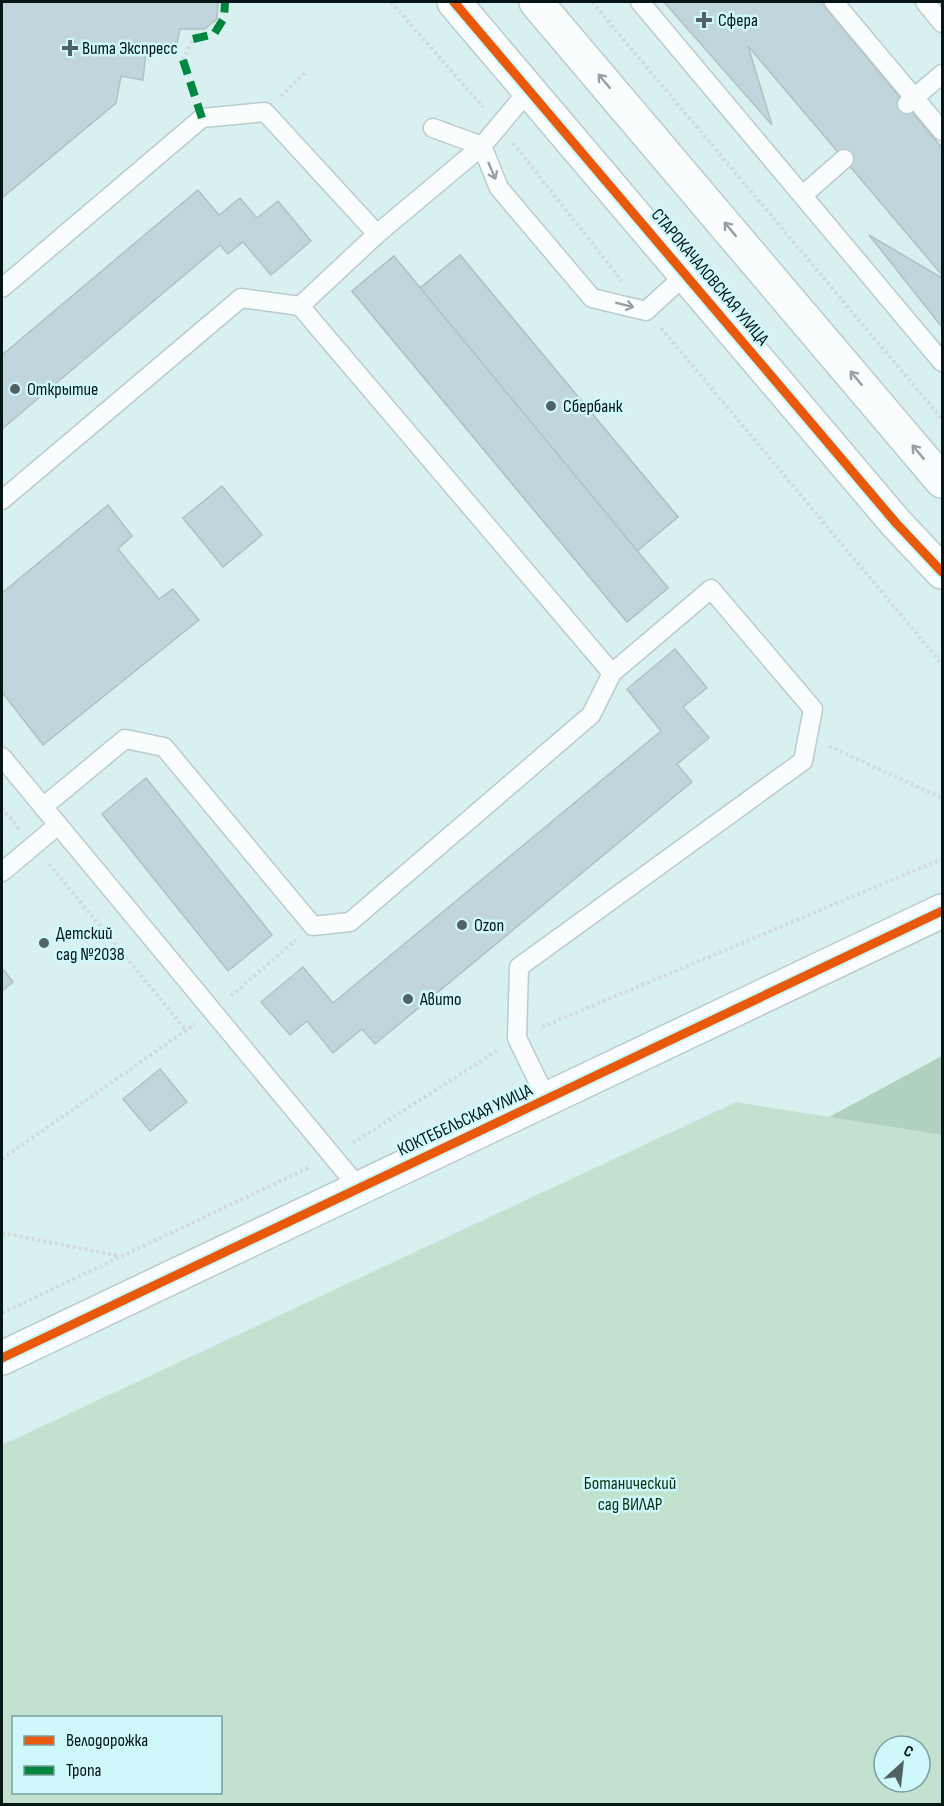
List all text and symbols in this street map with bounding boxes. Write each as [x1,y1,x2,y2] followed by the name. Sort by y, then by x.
[718,10,758,31] place label: Сфера
[695,11,713,29] marker: Сфера
[82,38,178,59] place label: Вита Экспресс
[63,41,77,55] marker: Вита Экспресс
[597,73,610,89] one-way arrow
[487,162,498,180] one-way arrow
[647,204,773,350] street label: СТАРОКАЧАЛОВСКАЯ УЛИЦА
[723,222,737,237] one-way arrow
[615,300,634,312] one-way arrow
[849,371,863,386] one-way arrow
[27,379,98,400] place label: Открытие
[8,382,22,396] marker: Открытие
[563,396,623,417] place label: Сбербанк
[544,399,558,413] marker: Сбербанк
[911,445,925,460] one-way arrow
[474,915,504,936] place label: Ozon
[455,918,469,932] marker: Ozon
[56,923,125,965] place label: Детский сад №2038
[37,936,51,950] marker: Детский сад №2038
[419,989,462,1010] place label: Авито
[401,992,415,1006] marker: Авито
[394,1079,536,1160] street label: КОКТЕБЕЛЬСКАЯ УЛИЦА
[584,1473,676,1515] park label: Ботанический сад ВИЛАР
[12,1716,222,1794] legend
[66,1730,148,1751] text: Велодорожка
[872,1734,932,1794] north arrow
[900,1742,916,1762] text: С
[66,1760,102,1781] text: Тропа

